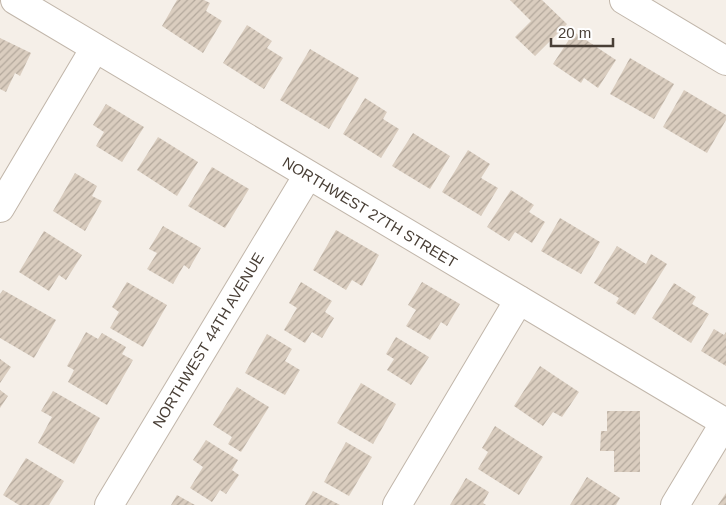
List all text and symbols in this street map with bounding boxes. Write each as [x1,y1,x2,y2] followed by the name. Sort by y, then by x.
[551,15,614,47] scale bar
[558,24,591,41] text: 20 m
[280,153,460,271] street label: NORTHWEST 27TH STREET
[149,250,267,430] street label: NORTHWEST 44TH AVENUE

